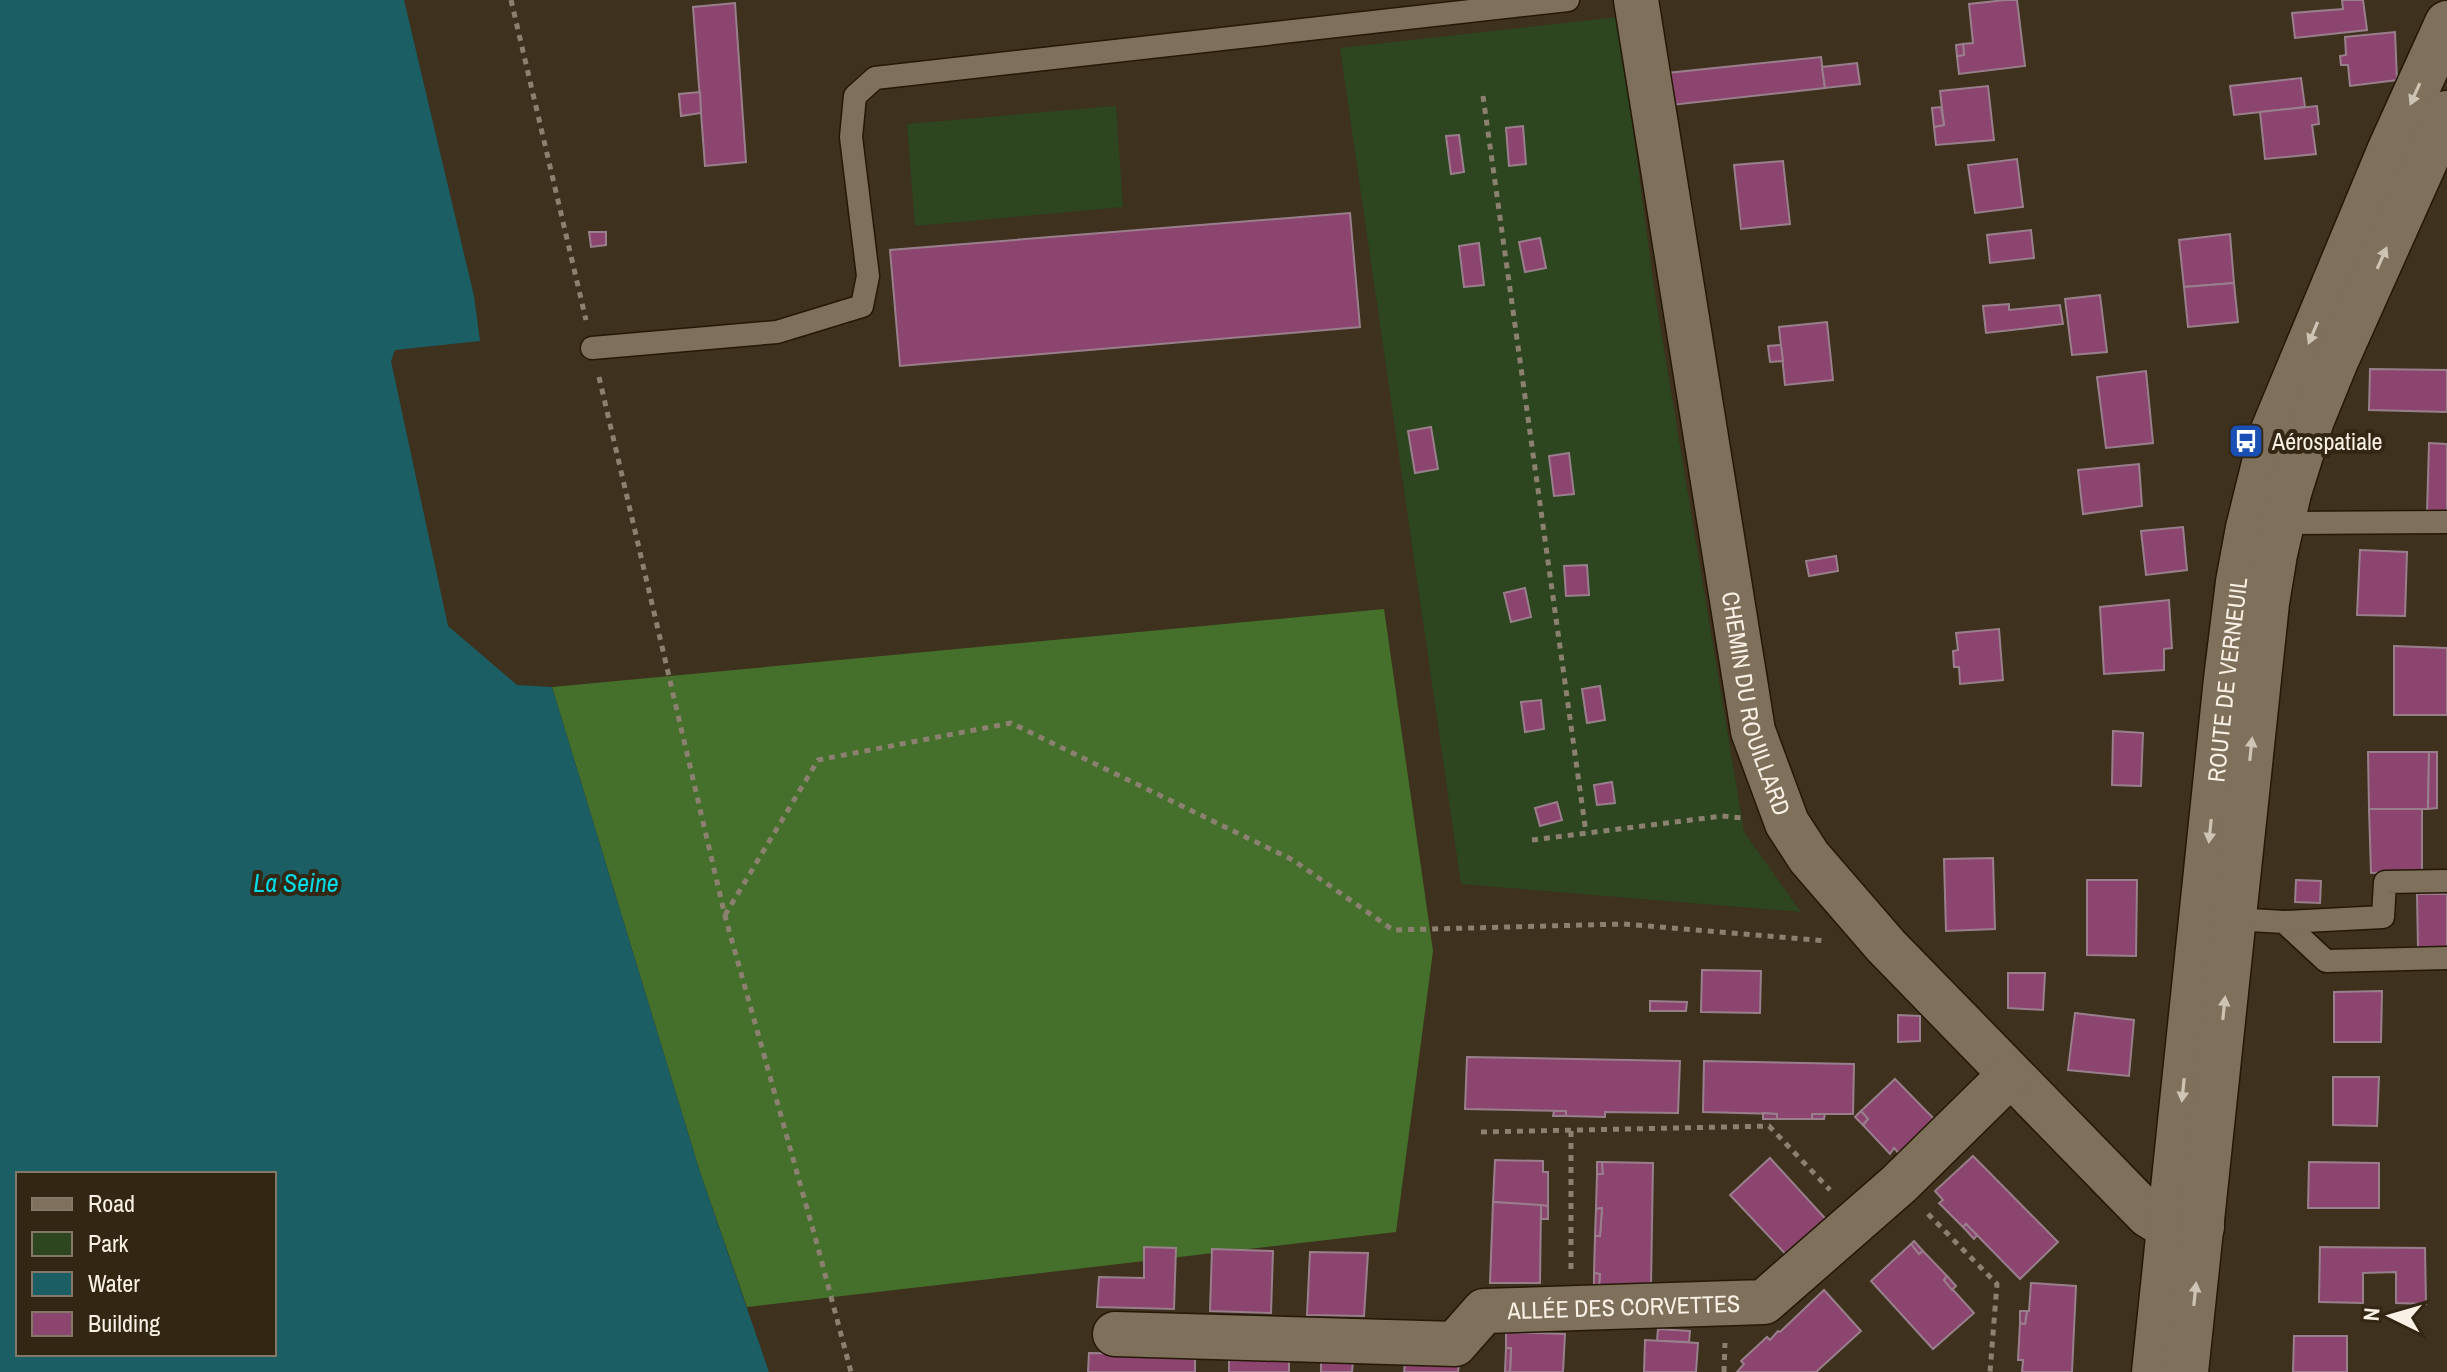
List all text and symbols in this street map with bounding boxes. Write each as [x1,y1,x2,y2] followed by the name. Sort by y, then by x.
[2408,82,2422,105] one-way arrow
[2375,247,2388,270] one-way arrow
[2306,321,2319,345] one-way arrow
[2227,422,2265,460] bus stop icon: Aérospatiale
[2271,425,2383,457] place label: Aérospatiale
[2199,576,2254,784] street label: ROUTE DE VERNEUIL
[1715,589,1799,820] street label: CHEMIN DU ROUILLARD
[2245,736,2258,761] one-way arrow
[2204,819,2217,844] one-way arrow
[253,865,339,900] water label: La Seine
[2218,995,2231,1020] one-way arrow
[2177,1078,2190,1103] one-way arrow
[16,1172,276,1356] legend
[88,1187,135,1219] text: Road
[88,1227,129,1259] text: Park
[88,1267,140,1299] text: Water
[2351,1276,2431,1356] north arrow
[2188,1282,2201,1307] one-way arrow
[1506,1287,1741,1326] street label: ALLÉE DES CORVETTES
[2356,1306,2387,1322] text: N
[88,1307,160,1339] text: Building

